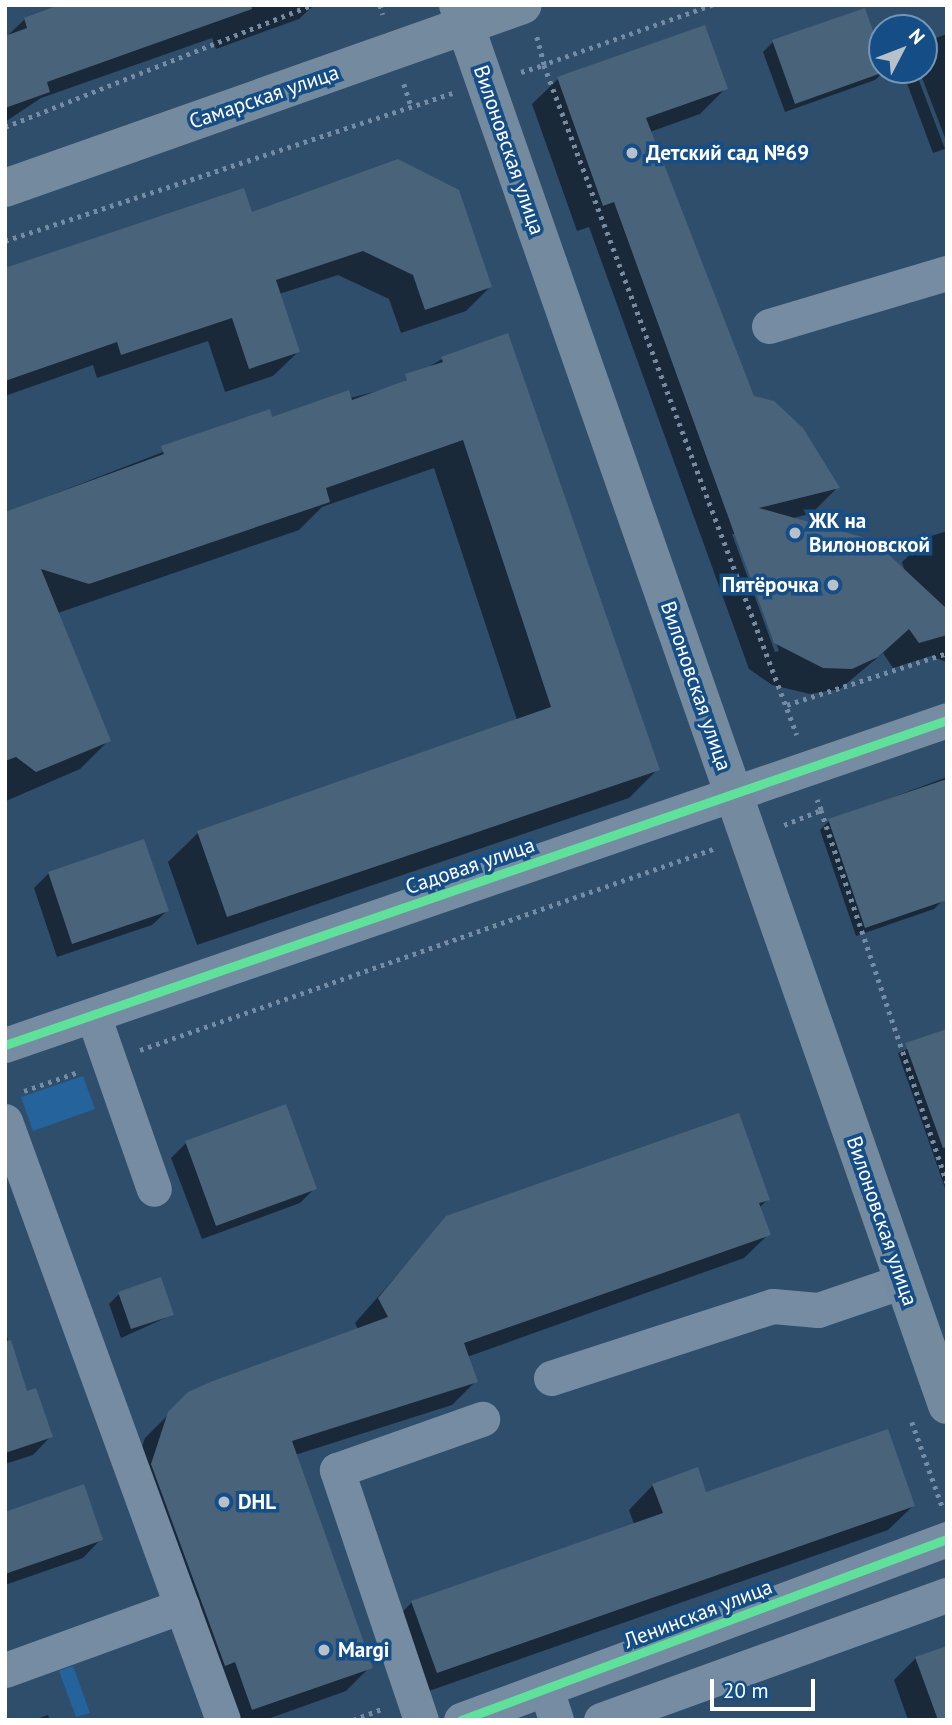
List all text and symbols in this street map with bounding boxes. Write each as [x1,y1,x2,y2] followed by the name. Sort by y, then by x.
[868,14,938,84] north arrow
[904,24,930,49] text: N
[186,60,342,134] street label: Самарская улица
[468,62,550,238] street label: Вилоновская улица
[646,140,809,166] place label: Детский сад №69
[624,145,640,161] marker: Детский сад №69
[809,508,930,558] place label: ЖК на Вилоновской
[787,525,803,541] marker: ЖК на Вилоновской
[722,572,819,598] place label: Пятёрочка
[825,577,841,593] marker: Пятёрочка
[655,598,737,774] street label: Вилоновская улица
[402,832,538,900] street label: Садовая улица
[841,1133,923,1309] street label: Вилоновская улица
[238,1489,276,1515] place label: DHL
[216,1494,232,1510] marker: DHL
[620,1574,776,1654] street label: Ленинская улица
[338,1637,389,1663] place label: Margi
[316,1642,332,1658] marker: Margi
[714,1666,819,1710] scale bar
[723,1677,769,1704] text: 20 m

